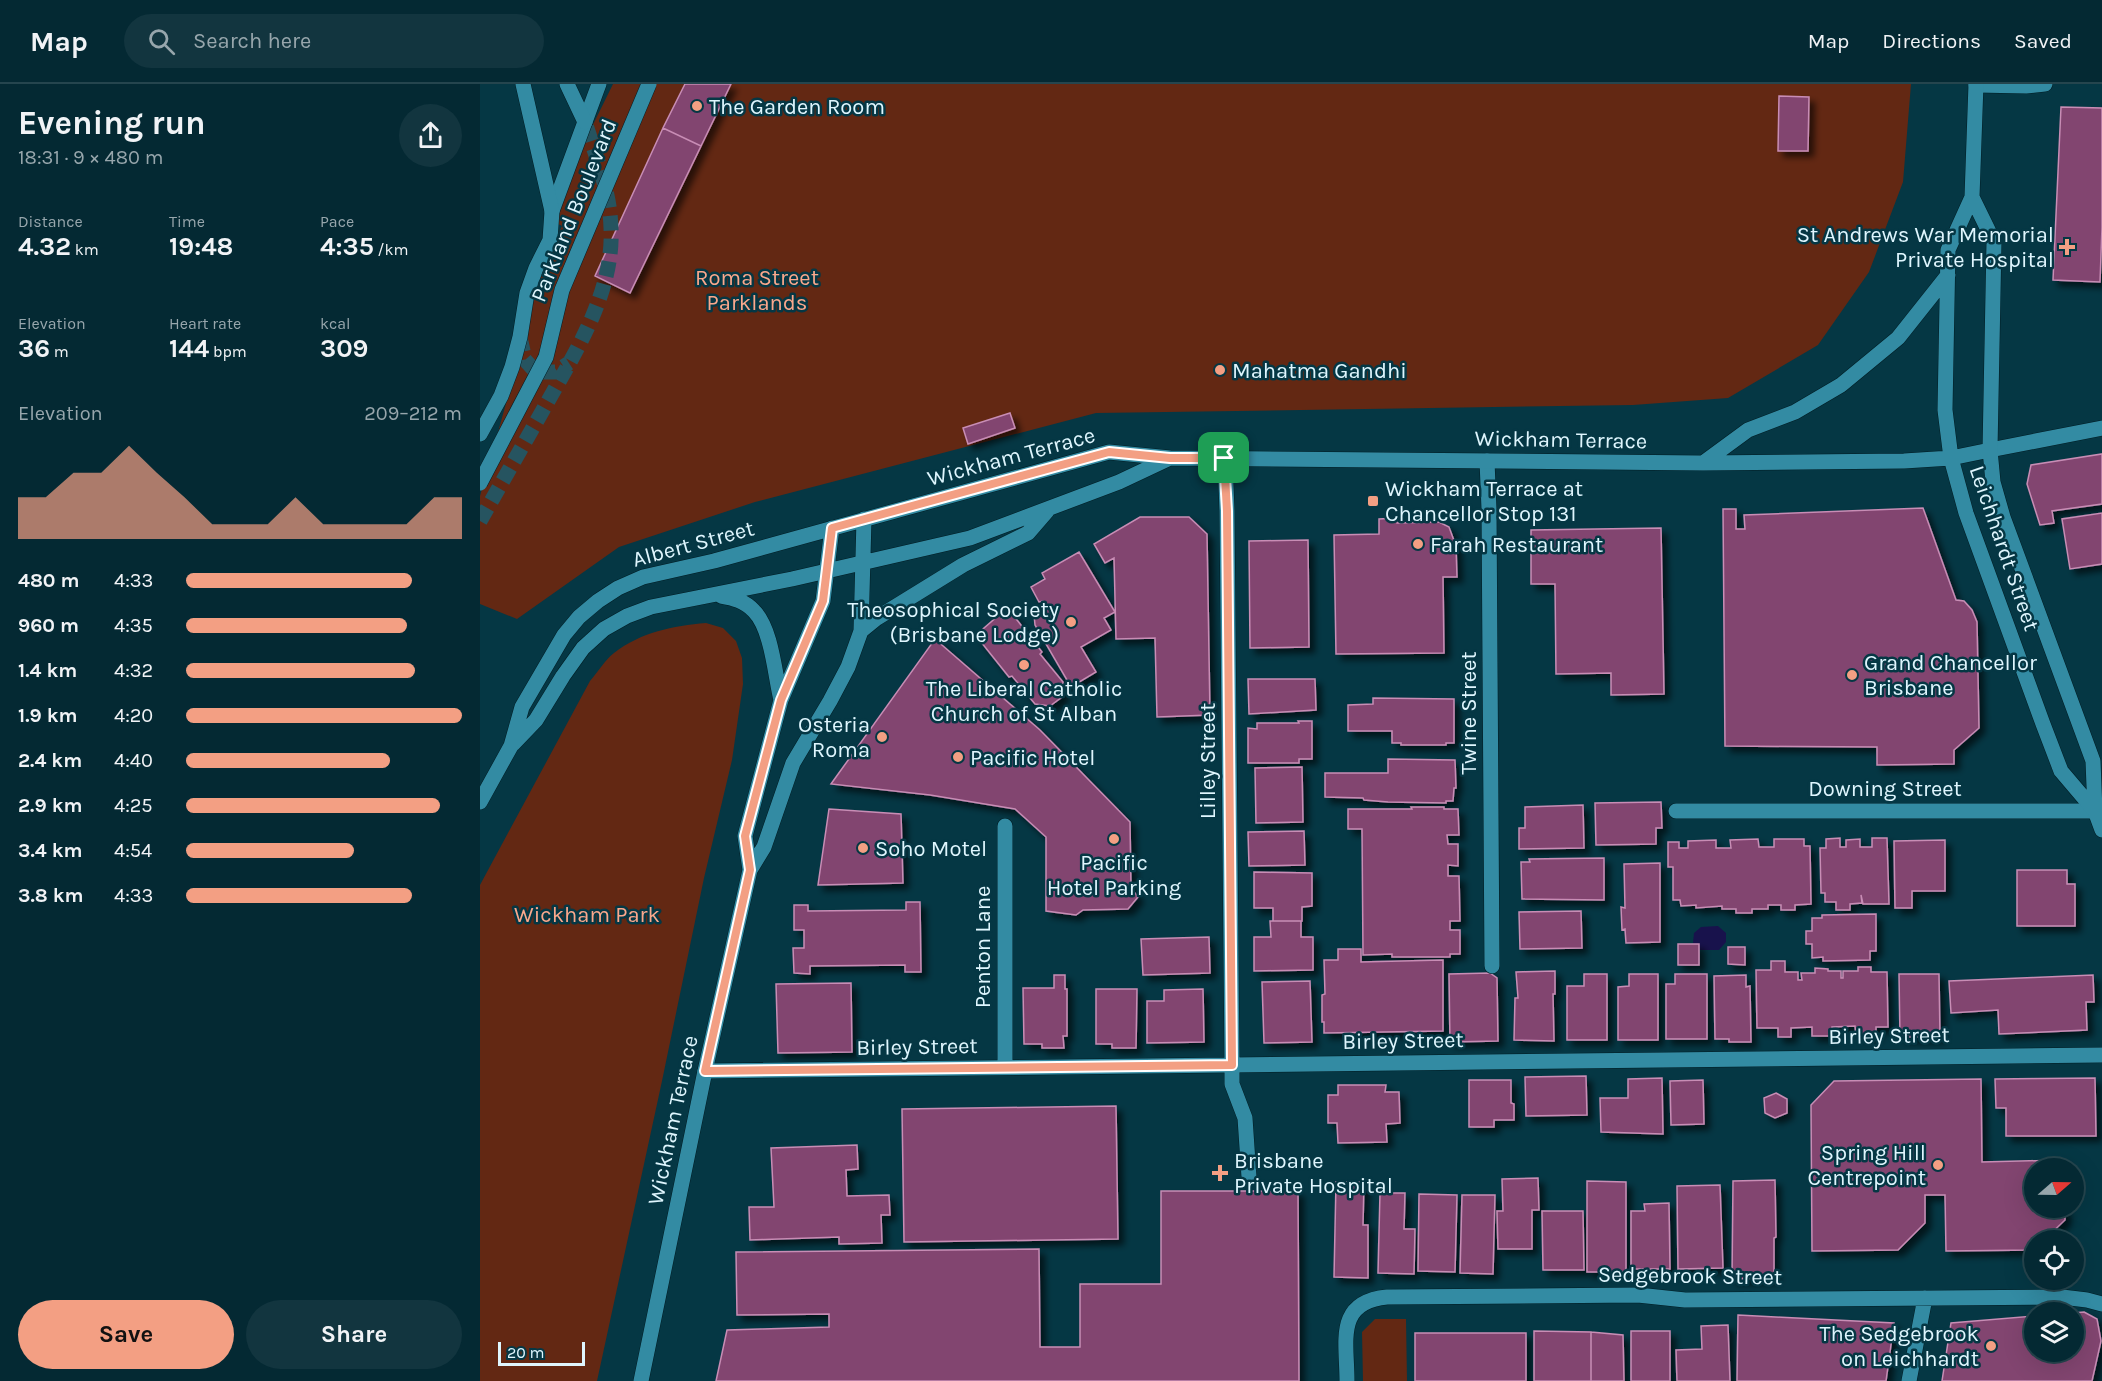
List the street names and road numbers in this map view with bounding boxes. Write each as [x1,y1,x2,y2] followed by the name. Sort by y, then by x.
[525,115,623,306] street label: Parkland Boulevard
[925,422,1098,492] street label: Wickham Terrace
[1475,425,1647,455] street label: Wickham Terrace
[1964,462,2045,634] street label: Leichhardt Street
[630,515,757,573] street label: Albert Street
[1456,651,1482,775] street label: Twine Street
[1195,703,1221,819] street label: Lilley Street
[1808,776,1962,802] street label: Downing Street
[970,886,996,1008] street label: Penton Lane
[1828,1022,1950,1050] street label: Birley Street
[1342,1027,1464,1055] street label: Birley Street
[642,1033,704,1207] street label: Wickham Terrace
[856,1033,978,1061] street label: Birley Street
[1598,1261,1782,1291] street label: Sedgebrook Street

